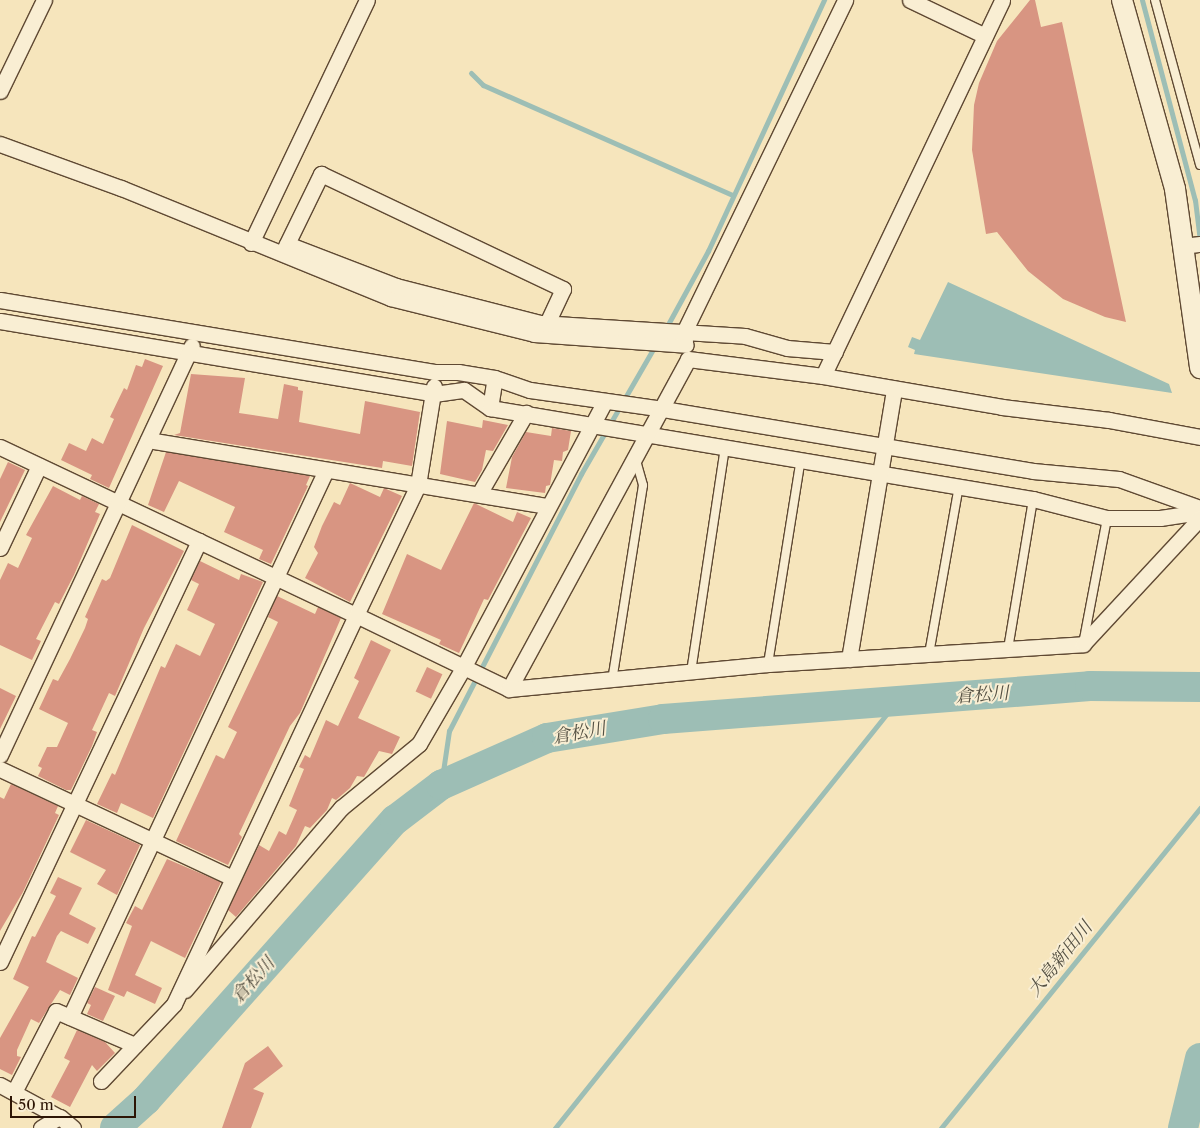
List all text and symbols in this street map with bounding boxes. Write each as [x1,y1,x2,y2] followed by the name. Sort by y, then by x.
[954,682,1010,708] water label: 倉松川
[551,718,607,748] water label: 倉松川
[1023,917,1097,1001] water label: 大島新田川
[227,953,279,1007] water label: 倉松川
[12,1086,139,1118] scale bar
[18,1095,54,1114] text: 50 m

